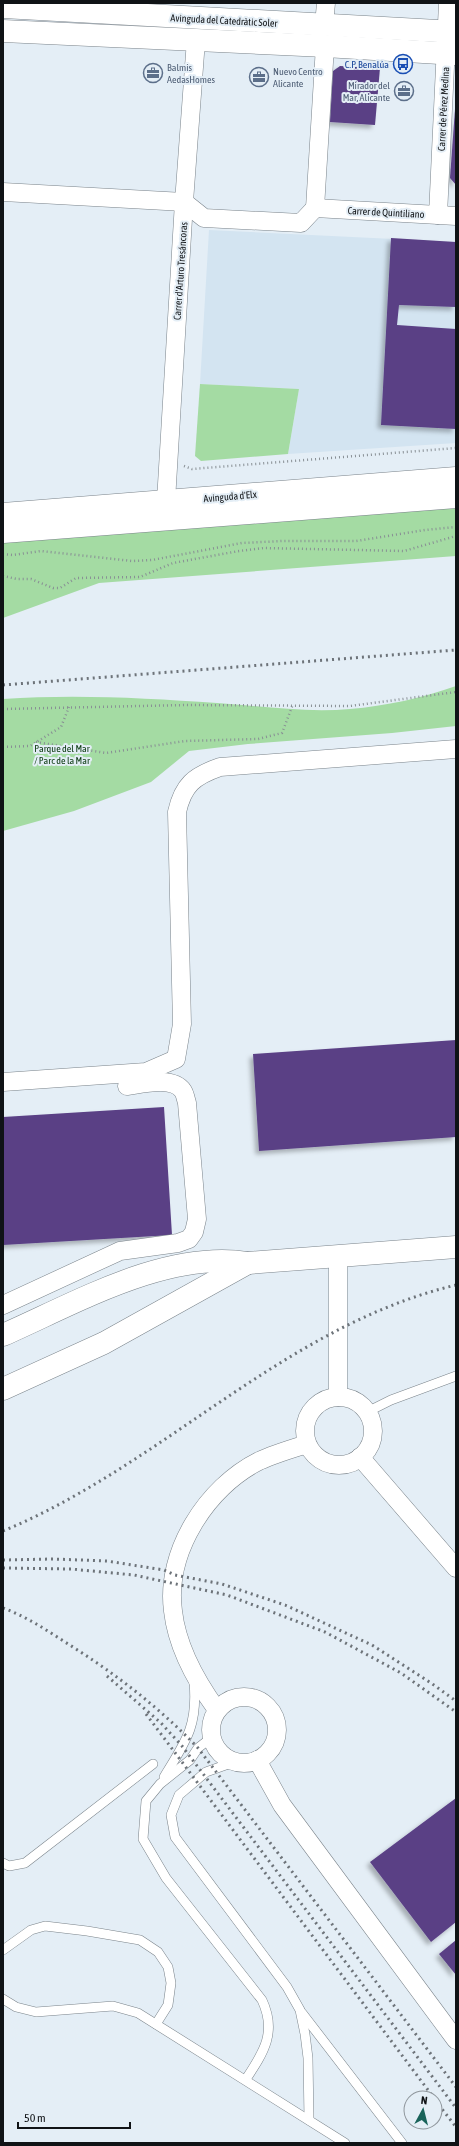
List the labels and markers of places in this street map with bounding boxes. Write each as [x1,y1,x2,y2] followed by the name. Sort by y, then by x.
[392,53,414,75] bus stop icon: C.P. Benalúa
[345,59,389,70] place label: C.P. Benalúa
[142,62,164,84] office icon: Balmis AedasHomes
[167,62,216,85] place label: Balmis AedasHomes
[248,66,270,88] office icon: Nuevo Centro Alicante
[273,66,323,89] place label: Nuevo Centro Alicante
[343,80,390,103] place label: Mirador del Mar, Alicante
[393,80,415,102] office icon: Mirador del Mar, Alicante

